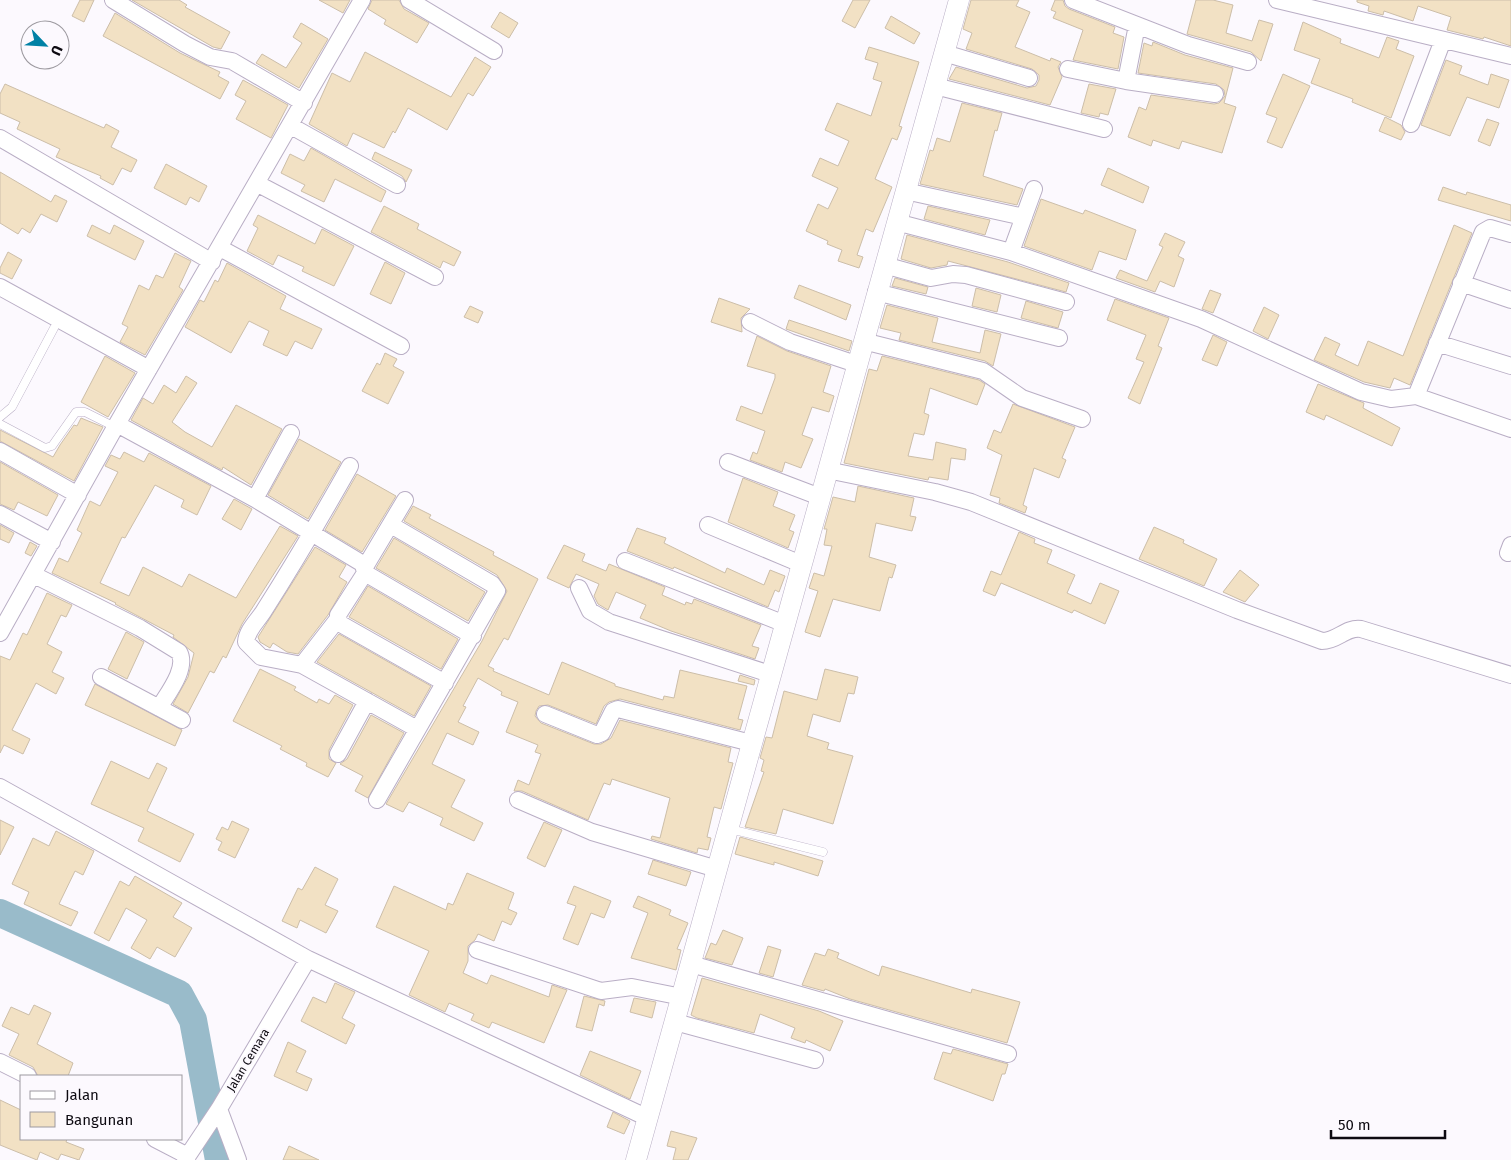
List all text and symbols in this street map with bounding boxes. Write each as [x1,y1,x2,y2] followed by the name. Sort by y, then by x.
[20,20,70,70] north arrow
[47,43,66,58] text: U
[224,1026,272,1094] street label: Jalan Cemara
[20,1075,182,1140] legend
[65,1086,99,1104] text: Jalan
[1331,1108,1445,1140] scale bar
[65,1111,133,1129] text: Bangunan
[1338,1116,1371,1134] text: 50 m

